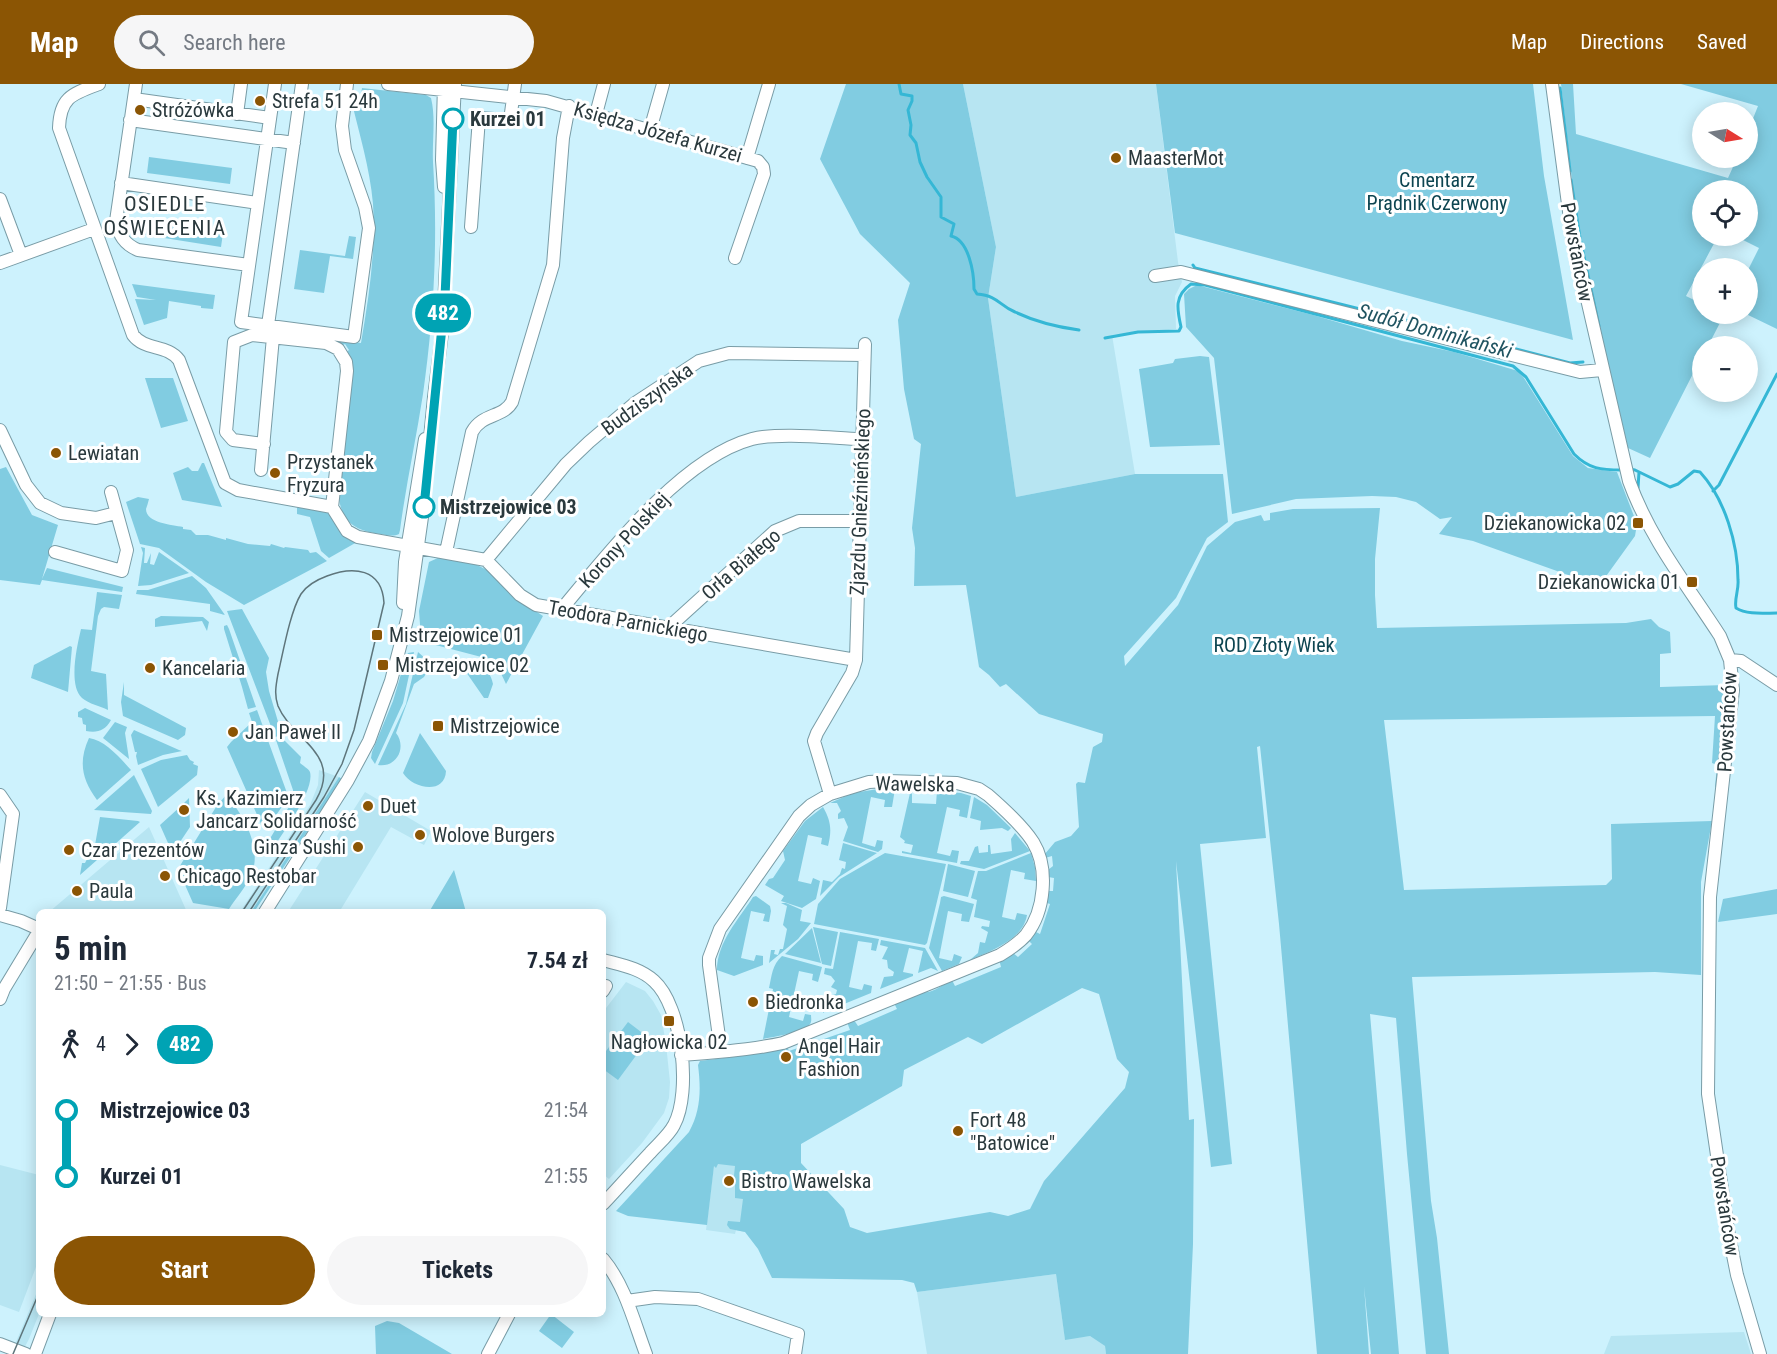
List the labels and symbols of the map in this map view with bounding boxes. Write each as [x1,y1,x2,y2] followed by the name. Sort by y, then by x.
[272,89,378,113] place label: Strefa 51 24h
[253,94,267,108] marker: Strefa 51 24h
[571,96,745,168] street label: Księdza Józefa Kurzei
[152,98,234,122] place label: Stróżówka
[1692,102,1758,168] north arrow
[133,103,147,117] marker: Stróżówka
[470,107,546,131] place label: Kurzei 01
[442,108,464,130] marker: Kurzei 01
[1128,146,1224,170] place label: MaasterMot
[1109,151,1123,165] marker: MaasterMot
[1367,168,1507,215] park label: Cmentarz Prądnik Czerwony
[103,192,227,240] district label: OSIEDLE OŚWIECENIA
[1556,200,1598,304] street label: Powstańców
[408,294,478,332] line badge: 482
[1355,299,1515,363] water label: Sudół Dominikański
[596,358,698,440] street label: Budziszyńska
[845,408,875,596] street label: Zjazdu Gnieźnieńskiego
[68,441,139,465] place label: Lewiatan
[49,446,63,460] marker: Lewiatan
[287,450,374,497] place label: Przystanek Fryzura
[268,466,282,480] marker: Przystanek Fryzura
[574,487,674,593] street label: Korony Polskiej
[440,495,577,519] place label: Mistrzejowice 03
[413,496,435,518] marker: Mistrzejowice 03
[1484,511,1626,535] place label: Dziekanowicka 02
[1631,516,1645,530] marker: Dziekanowicka 02
[697,523,785,605] street label: Orła Białego
[1538,570,1680,594] place label: Dziekanowicka 01
[1685,575,1699,589] marker: Dziekanowicka 01
[546,595,710,647] street label: Teodora Parnickiego
[389,623,523,647] place label: Mistrzejowice 01
[370,628,384,642] marker: Mistrzejowice 01
[1213,633,1335,657] park label: ROD Złoty Wiek
[395,653,529,677] place label: Mistrzejowice 02
[162,656,245,680] place label: Kancelaria
[376,658,390,672] marker: Mistrzejowice 02
[143,661,157,675] marker: Kancelaria
[1712,671,1742,773] street label: Powstańców
[450,714,560,738] place label: Mistrzejowice
[431,719,445,733] marker: Mistrzejowice
[245,720,341,744] place label: Jan Paweł II
[226,725,240,739] marker: Jan Paweł II
[875,771,955,797] street label: Wawelska
[196,786,357,833] place label: Ks. Kazimierz Jancarz Solidarność
[380,794,416,818] place label: Duet
[361,799,375,813] marker: Duet
[177,803,191,817] marker: Ks. Kazimierz Jancarz Solidarność
[432,823,555,847] place label: Wolove Burgers
[413,828,427,842] marker: Wolove Burgers
[254,835,346,859] place label: Ginza Sushi
[81,838,204,862] place label: Czar Prezentów
[351,840,365,854] marker: Ginza Sushi
[62,843,76,857] marker: Czar Prezentów
[177,864,316,888] place label: Chicago Restobar
[158,869,172,883] marker: Chicago Restobar
[89,879,133,903] place label: Paula
[70,884,84,898] marker: Paula
[765,990,844,1014] place label: Biedronka
[746,995,760,1009] marker: Biedronka
[662,1014,676,1028] marker: Nagłowicka 02
[611,1030,727,1054] place label: Nagłowicka 02
[798,1034,880,1081] place label: Angel Hair Fashion
[779,1050,793,1064] marker: Angel Hair Fashion
[970,1108,1055,1155] place label: Fort 48 "Batowice"
[951,1124,965,1138] marker: Fort 48 "Batowice"
[1705,1154,1745,1258] street label: Powstańców
[741,1169,871,1193] place label: Bistro Wawelska
[722,1174,736,1188] marker: Bistro Wawelska

